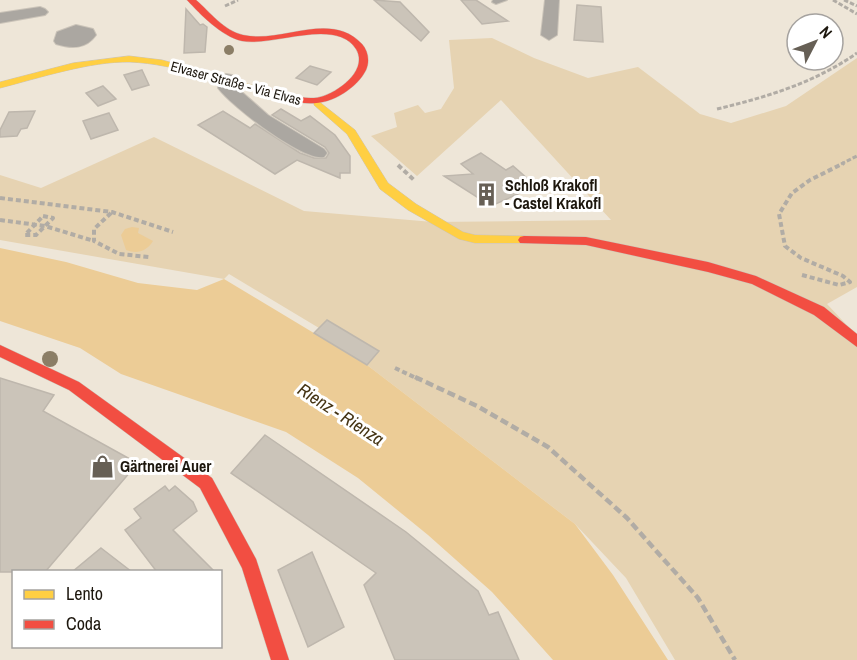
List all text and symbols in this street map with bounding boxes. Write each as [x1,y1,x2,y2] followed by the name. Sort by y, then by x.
[785,12,845,72] north arrow
[815,21,837,43] text: N
[169,57,303,109] street label: Elvaser Straße - Via Elvas
[505,174,601,214] place label: Schloß Krakofl - Castel Krakofl
[474,181,500,207] building icon: Schloß Krakofl - Castel Krakofl
[293,377,389,451] water label: Rienz - Rienza
[89,453,115,479] shop icon: Gärtnerei Auer
[120,455,212,477] place label: Gärtnerei Auer
[12,570,222,648] legend
[66,581,103,606] text: Lento
[66,611,101,636] text: Coda

